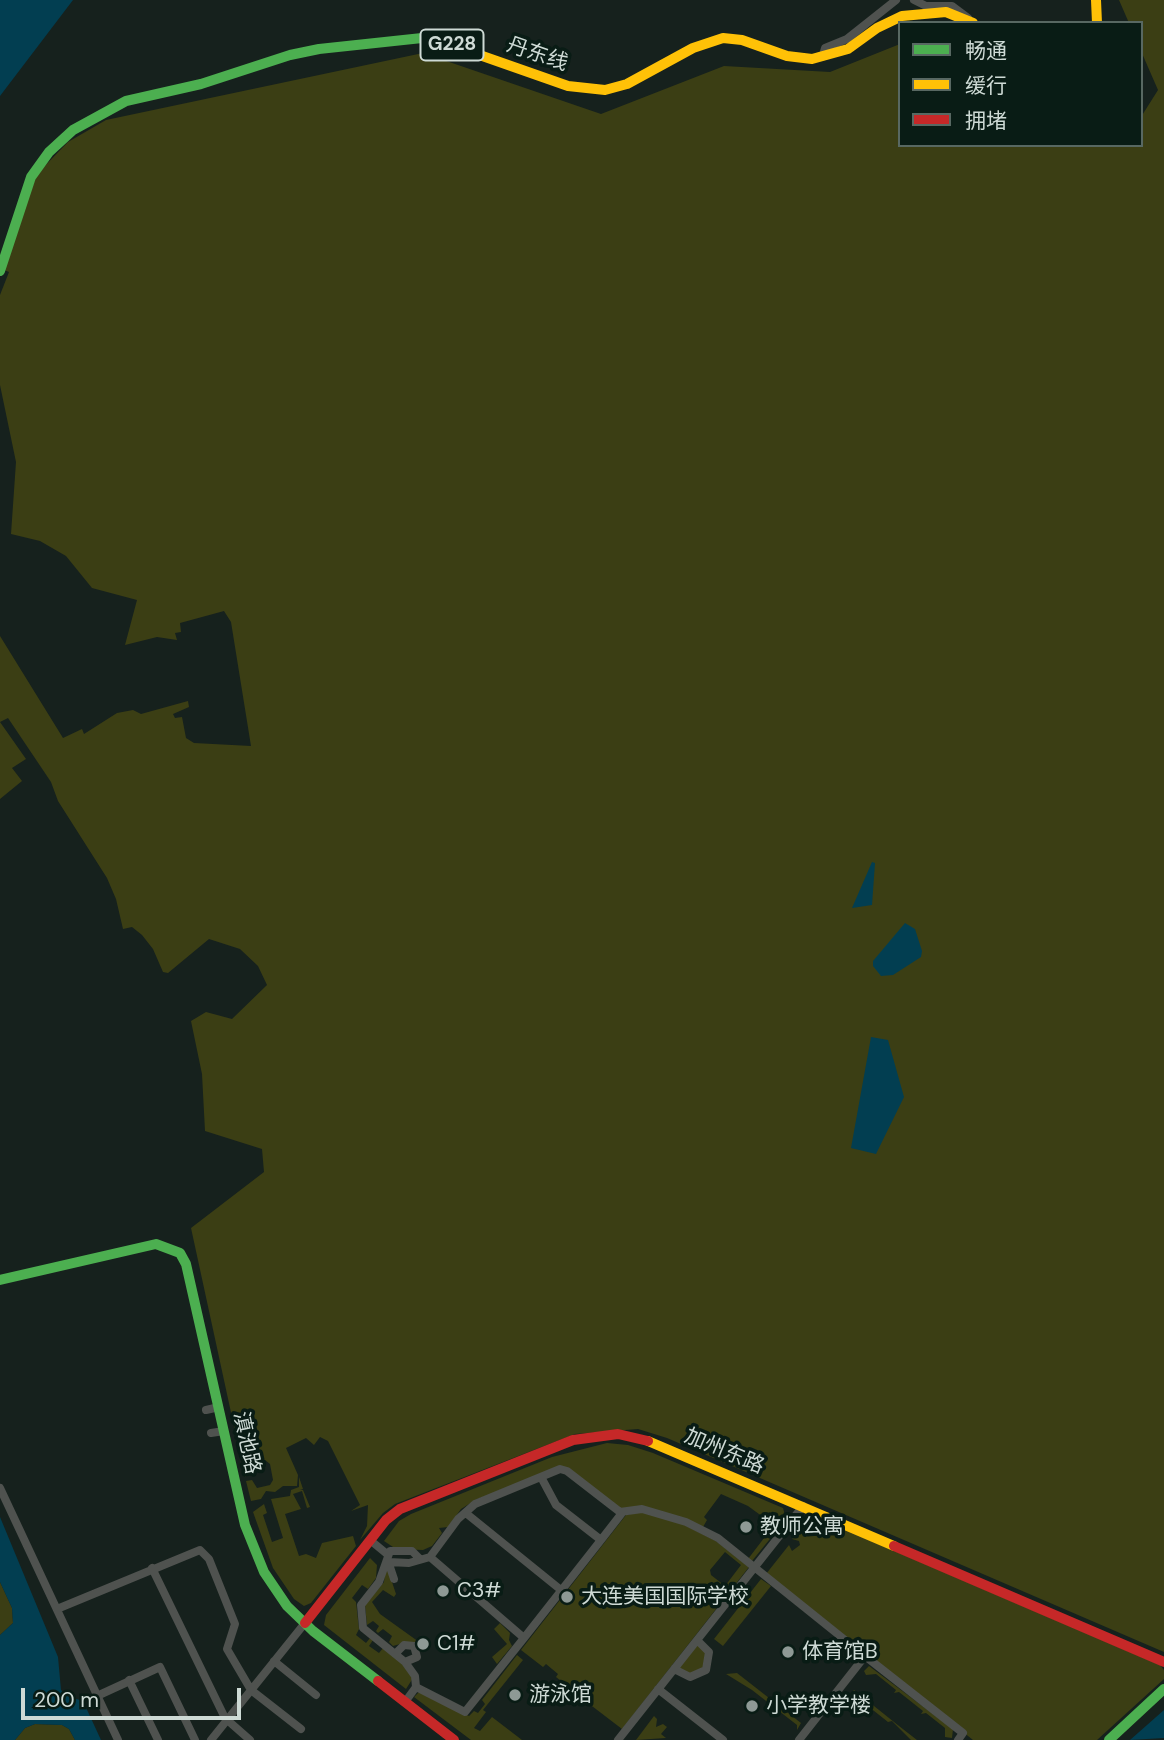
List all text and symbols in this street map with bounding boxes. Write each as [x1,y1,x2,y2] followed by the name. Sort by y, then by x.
[898,21,1143,147] legend
[420,30,484,60] road number: G228
[503,33,571,77] street label: 丹东线
[965,37,1007,65] text: 畅通
[965,72,1007,100] text: 缓行
[965,107,1007,135] text: 拥堵
[227,1410,265,1476] street label: 滇池路
[680,1424,768,1480] street label: 加州东路
[760,1514,844,1540] place label: 教师公寓
[738,1519,754,1535] marker: 教师公寓
[457,1578,501,1604] place label: C3#
[435,1583,451,1599] marker: C3#
[581,1584,749,1610] place label: 大连美国国际学校
[559,1589,575,1605] marker: 大连美国国际学校
[437,1631,475,1657] place label: C1#
[415,1636,431,1652] marker: C1#
[802,1639,878,1665] place label: 体育馆B
[780,1644,796,1660] marker: 体育馆B
[24,1674,245,1718] scale bar
[529,1682,592,1708] place label: 游泳馆
[34,1686,99,1714] text: 200 m
[507,1687,523,1703] marker: 游泳馆
[766,1693,871,1719] place label: 小学教学楼
[744,1698,760,1714] marker: 小学教学楼

